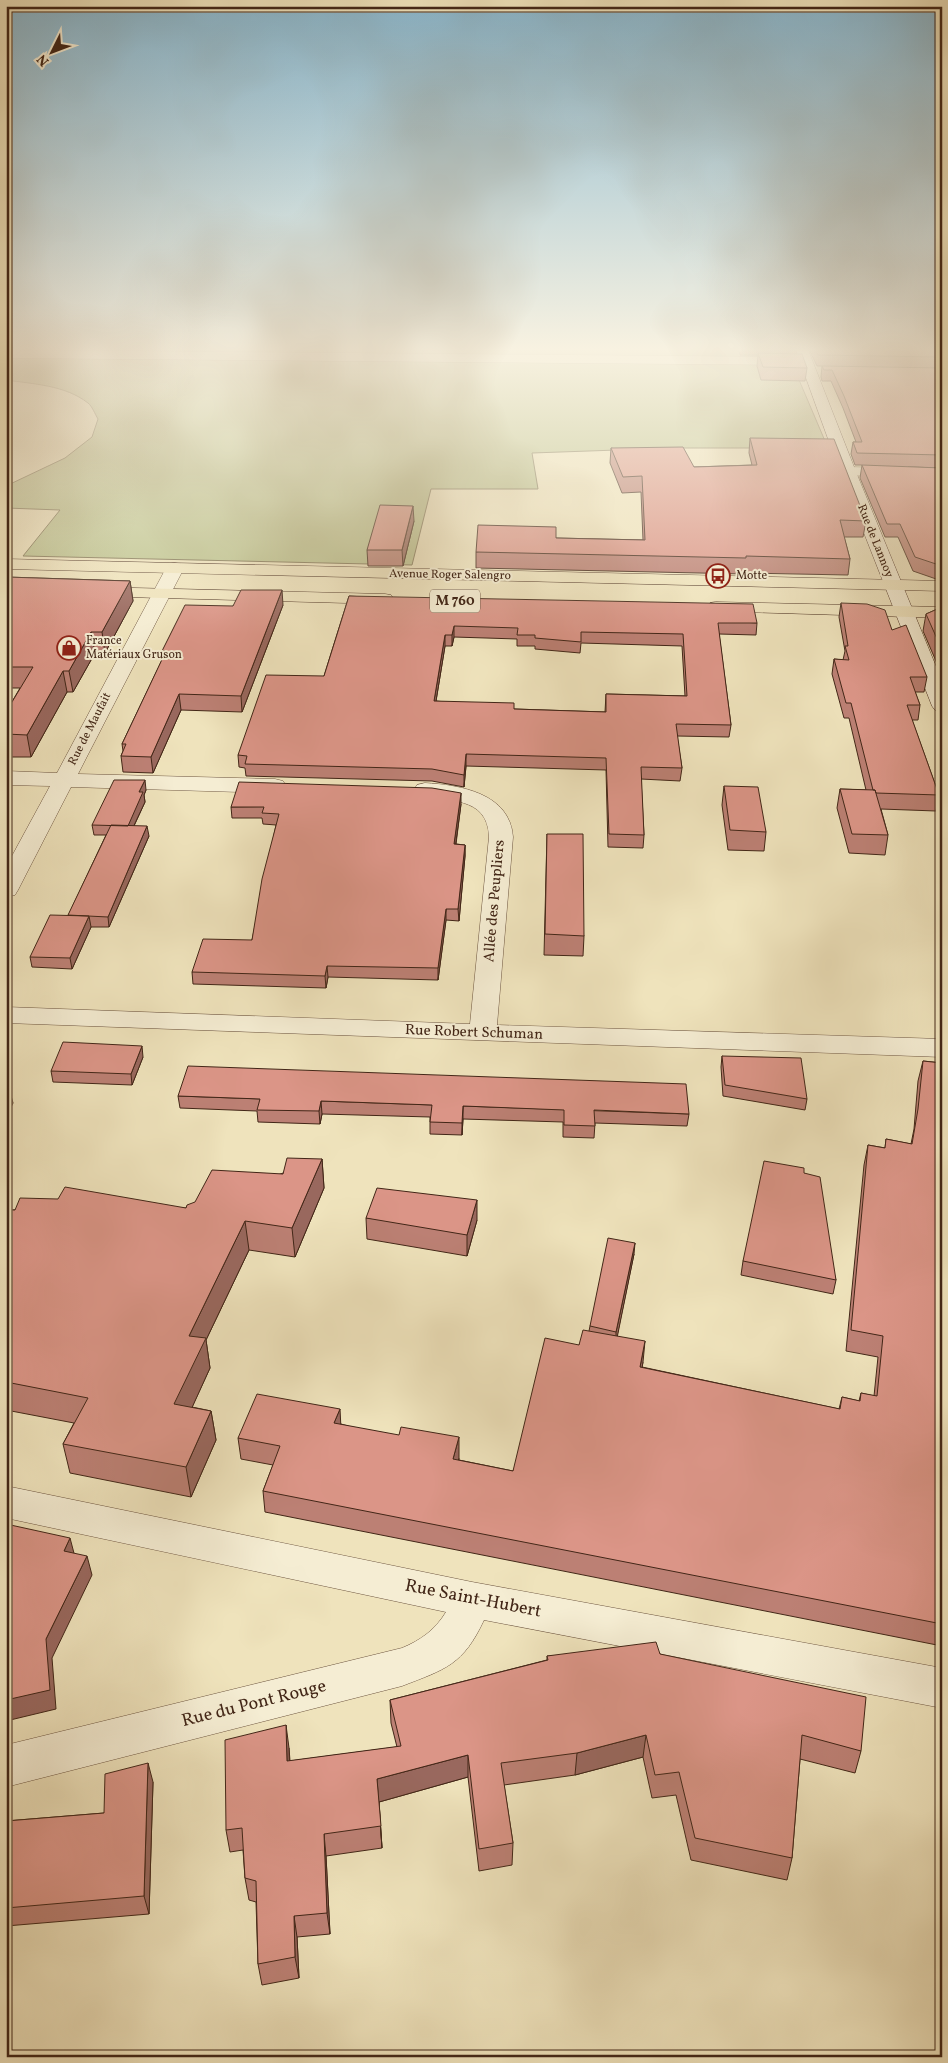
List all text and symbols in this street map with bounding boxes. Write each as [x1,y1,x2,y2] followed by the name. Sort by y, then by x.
[28,28,78,78] north arrow
[33,50,54,70] text: N
[853,502,897,580] street label: Rue de Lannoy
[705,563,731,589] bus stop icon: Motte
[389,566,511,584] street label: Avenue Roger Salengro
[736,568,768,584] place label: Motte
[430,590,480,612] road number: M 760
[86,633,182,663] place label: France Matériaux Gruson
[56,635,82,661] shop icon: France Matériaux Gruson
[65,690,115,768] street label: Rue de Maufait
[479,839,511,963] street label: Allée des Peupliers
[405,1020,543,1046] street label: Rue Robert Schuman
[403,1574,543,1624] street label: Rue Saint-Hubert
[179,1674,329,1734] street label: Rue du Pont Rouge

